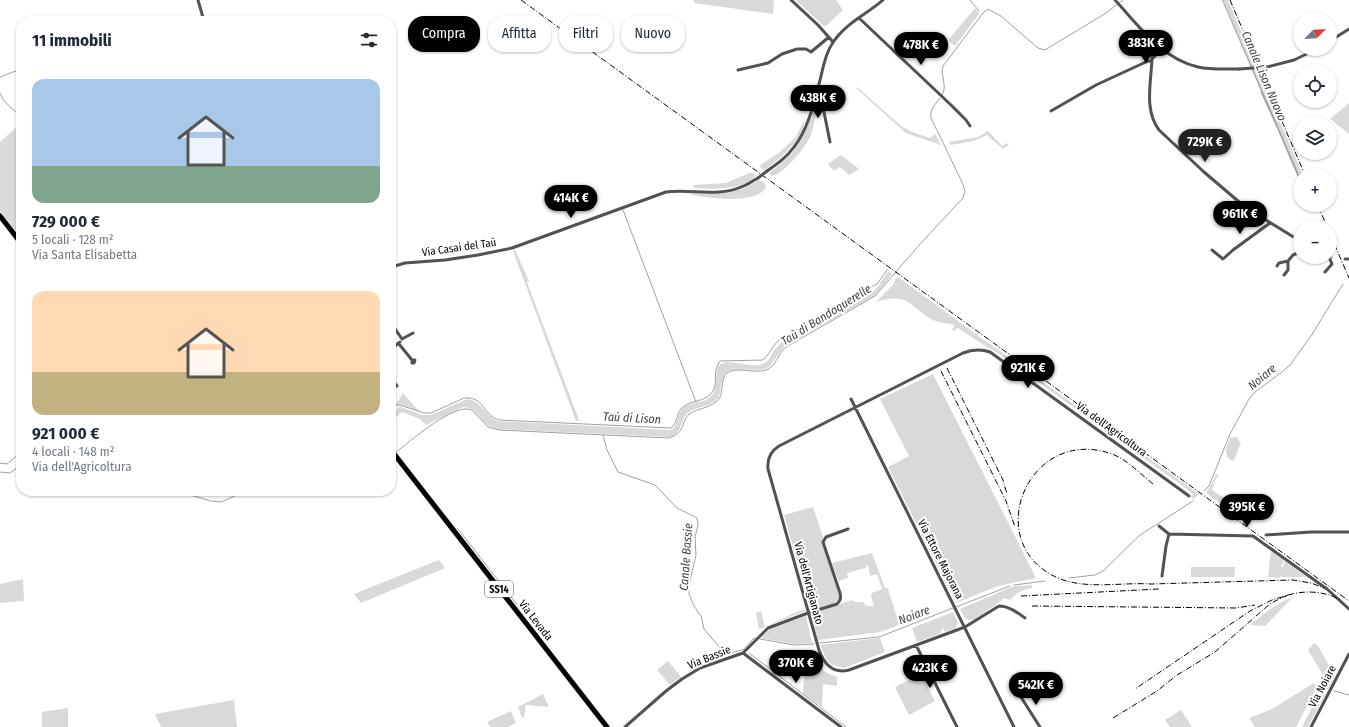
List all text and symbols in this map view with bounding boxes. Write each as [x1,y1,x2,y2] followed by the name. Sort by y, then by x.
[1293,12,1337,56] north arrow
[1293,12,1337,264] map controls
[408,16,480,52] chip: Compra
[488,16,551,52] chip: Affitta
[559,16,613,52] chip: Filtri
[621,16,685,52] chip: Nuovo
[358,29,380,51] icon: filters
[1239,29,1289,123] water label: Canale Lison Nuovo
[32,30,112,51] text: 11 immobili
[1113,30,1179,64] pin: 383K €
[888,32,954,66] pin: 478K €
[1128,35,1164,50] text: 383K €
[903,37,939,52] text: 478K €
[1293,64,1337,108] button: locate
[785,85,851,119] pin: 438K €
[800,90,836,105] text: 438K €
[170,105,242,177] icon: home
[1293,116,1337,160] button: layers
[1172,129,1238,163] pin: 729K €
[1187,134,1223,149] text: 729K €
[1293,168,1337,212] button: +
[538,185,604,219] pin: 414K €
[553,190,589,205] text: 414K €
[1207,201,1273,235] pin: 961K €
[1222,206,1258,221] text: 961K €
[32,211,100,232] text: 729 000 €
[1293,220,1337,264] button: −
[32,232,113,247] text: 5 locali · 128 m²
[421,236,497,259] street label: Via Casai del Taù
[32,247,137,262] text: Via Santa Elisabetta
[778,281,874,348] water label: Taù di Bandoquerelle
[170,317,242,389] icon: home
[995,355,1061,389] pin: 921K €
[1010,360,1046,375] text: 921K €
[1245,361,1279,393] water label: Noiare
[1074,399,1150,459] street label: Via dell'Agricoltura
[603,409,661,427] water label: Taù di Lison
[32,423,99,444] text: 921 000 €
[32,444,114,459] text: 4 locali · 148 m²
[32,459,132,474] text: Via dell'Agricoltura
[1214,494,1280,528] pin: 395K €
[1229,499,1265,514] text: 395K €
[915,517,966,601] street label: Via Ettore Majorana
[677,522,695,591] water label: Canale Bassie
[791,540,826,626] street label: Via dell'Artigianato
[485,581,513,597] road number: SS14
[516,597,555,643] street label: Via Levada
[896,603,932,627] water label: Noiare
[686,643,733,672] street label: Via Bassie
[763,650,829,684] pin: 370K €
[778,655,814,670] text: 370K €
[897,655,963,689] pin: 423K €
[912,660,948,675] text: 423K €
[1306,663,1339,710] street label: Via Noiare
[1003,672,1069,706] pin: 542K €
[1018,677,1054,692] text: 542K €

